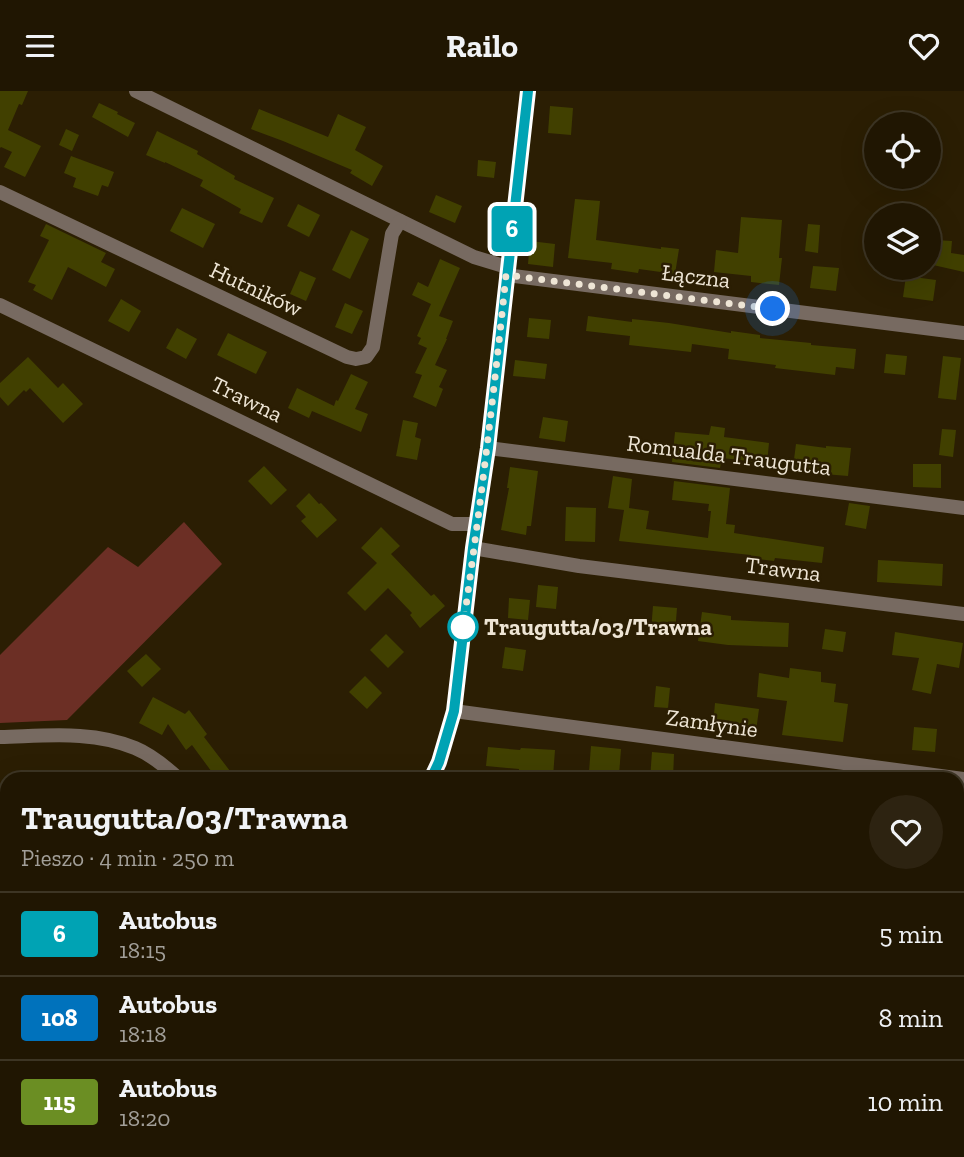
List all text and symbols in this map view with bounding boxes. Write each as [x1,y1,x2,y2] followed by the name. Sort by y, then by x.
[21,27,59,65] icon: menu
[446,27,518,65] text: Railo
[905,27,943,65] icon: heart
[864,112,941,280] map controls
[864,112,941,189] button: locate
[864,203,941,280] button: layers
[489,206,535,252] line badge: 6
[506,214,518,243] text: 6
[205,255,307,323] street label: Hutników
[660,258,732,294] street label: Łączna
[755,291,790,326] your location
[207,370,287,428] street label: Trawna
[625,429,833,481] street label: Romualda Traugutta
[743,550,823,588] street label: Trawna
[448,612,478,642] marker: Traugutta/03/Trawna
[484,613,712,641] place label: Traugutta/03/Trawna
[664,703,760,743] street label: Zamłynie
[869,795,943,869] button: heart
[21,798,348,837] text: Traugutta/03/Trawna
[21,844,234,872] text: Pieszo · 4 min · 250 m
[119,904,217,936] text: Autobus
[879,918,943,950] text: 5 min
[53,919,66,948] text: 6
[119,936,166,964] text: 18:15
[119,988,217,1020] text: Autobus
[878,1002,943,1034] text: 8 min
[41,1003,78,1032] text: 108
[119,1020,167,1048] text: 18:18
[119,1072,217,1104] text: Autobus
[867,1086,943,1118] text: 10 min
[44,1087,75,1116] text: 115
[119,1104,170,1132] text: 18:20

